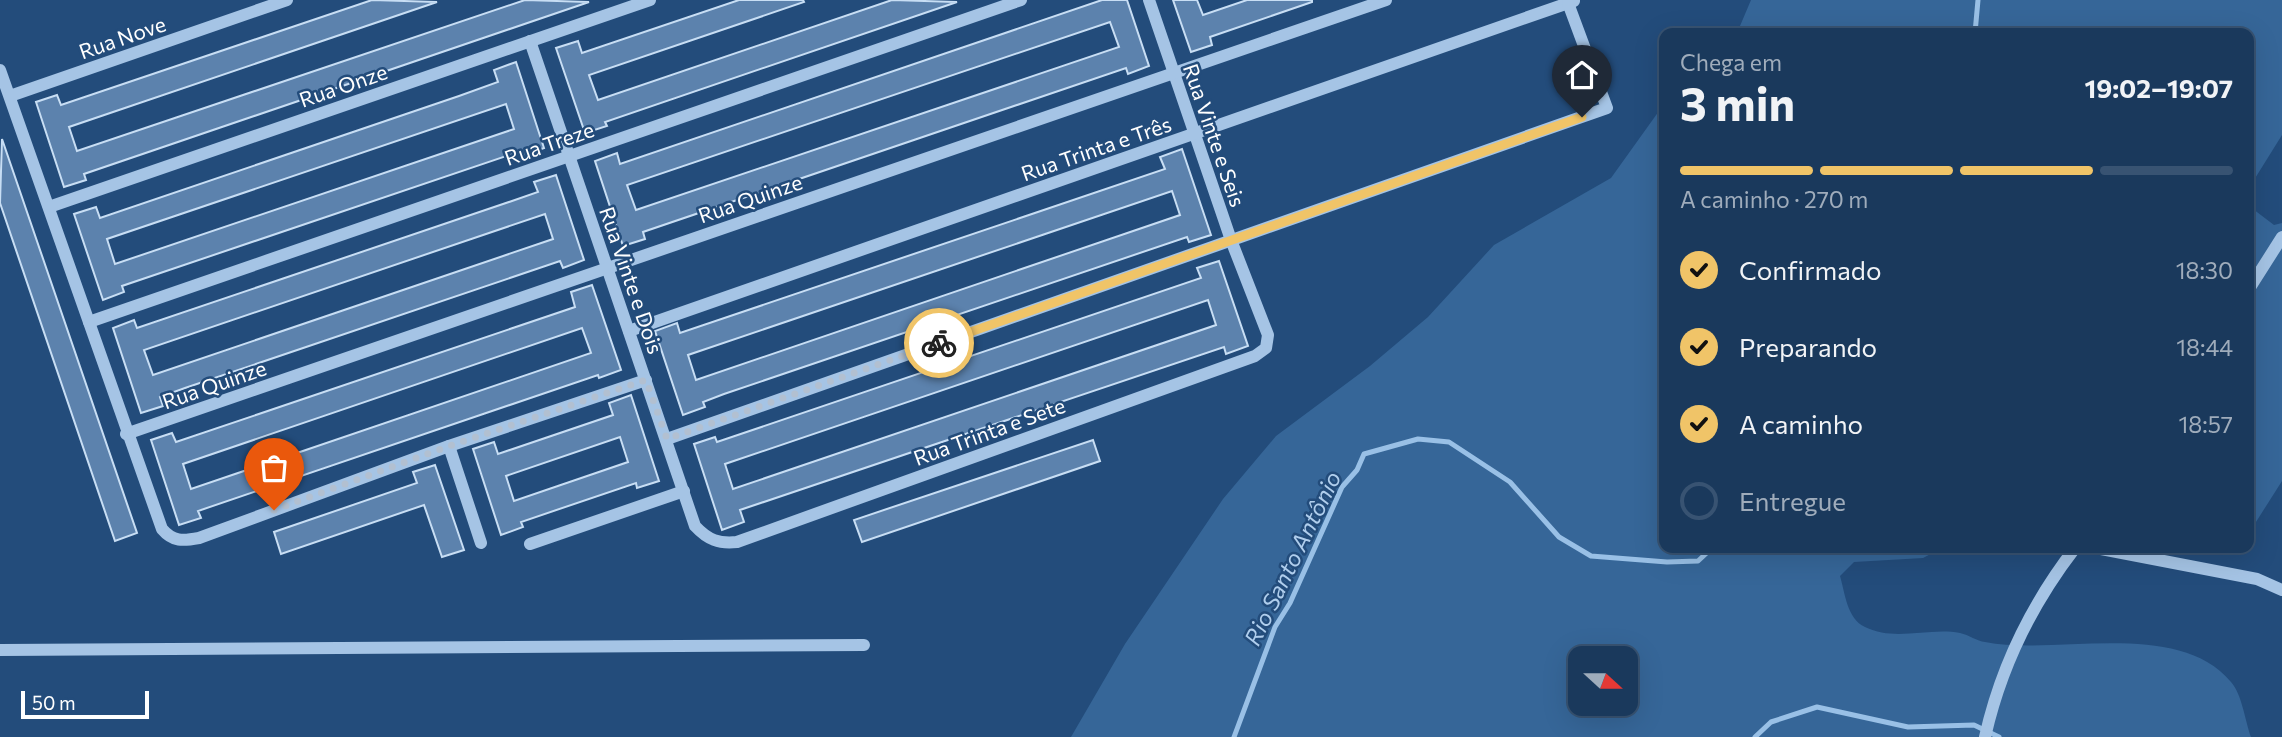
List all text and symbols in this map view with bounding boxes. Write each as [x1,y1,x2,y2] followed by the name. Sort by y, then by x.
[75,10,169,64] street label: Rua Nove
[1552,45,1612,117] pin
[1680,48,1782,76] text: Chega em
[1563,56,1601,94] icon: home
[296,58,390,112] street label: Rua Onze
[1179,60,1251,210] street label: Rua Vinte e Seis
[2084,72,2233,103] text: 19:02–19:07
[1680,74,1795,130] text: 3 min
[1018,111,1174,185] street label: Rua Trinta e Três
[501,116,597,170] street label: Rua Treze
[695,169,805,227] street label: Rua Quinze
[1680,185,1868,213] text: A caminho · 270 m
[595,203,669,357] street label: Rua Vinte e Dois
[1680,251,1718,289] icon: check
[1739,254,1881,285] text: Confirmado
[2176,256,2233,284] text: 18:30
[904,308,974,378] courier
[920,324,958,362] icon: bike
[1680,328,1718,366] icon: check
[1739,331,1877,362] text: Preparando
[2176,333,2233,361] text: 18:44
[159,355,269,413] street label: Rua Quinze
[910,392,1068,470] street label: Rua Trinta e Sete
[1680,405,1718,443] icon: check
[1739,408,1863,439] text: A caminho
[2178,410,2233,438] text: 18:57
[244,438,304,510] pin
[255,449,293,487] icon: bag
[1238,466,1346,650] water label: Rio Santo Antônio
[1739,485,1846,516] text: Entregue
[1568,646,1638,716] north arrow
[1568,646,1638,716] map controls
[21,688,149,720] scale bar
[32,691,76,714] text: 50 m

